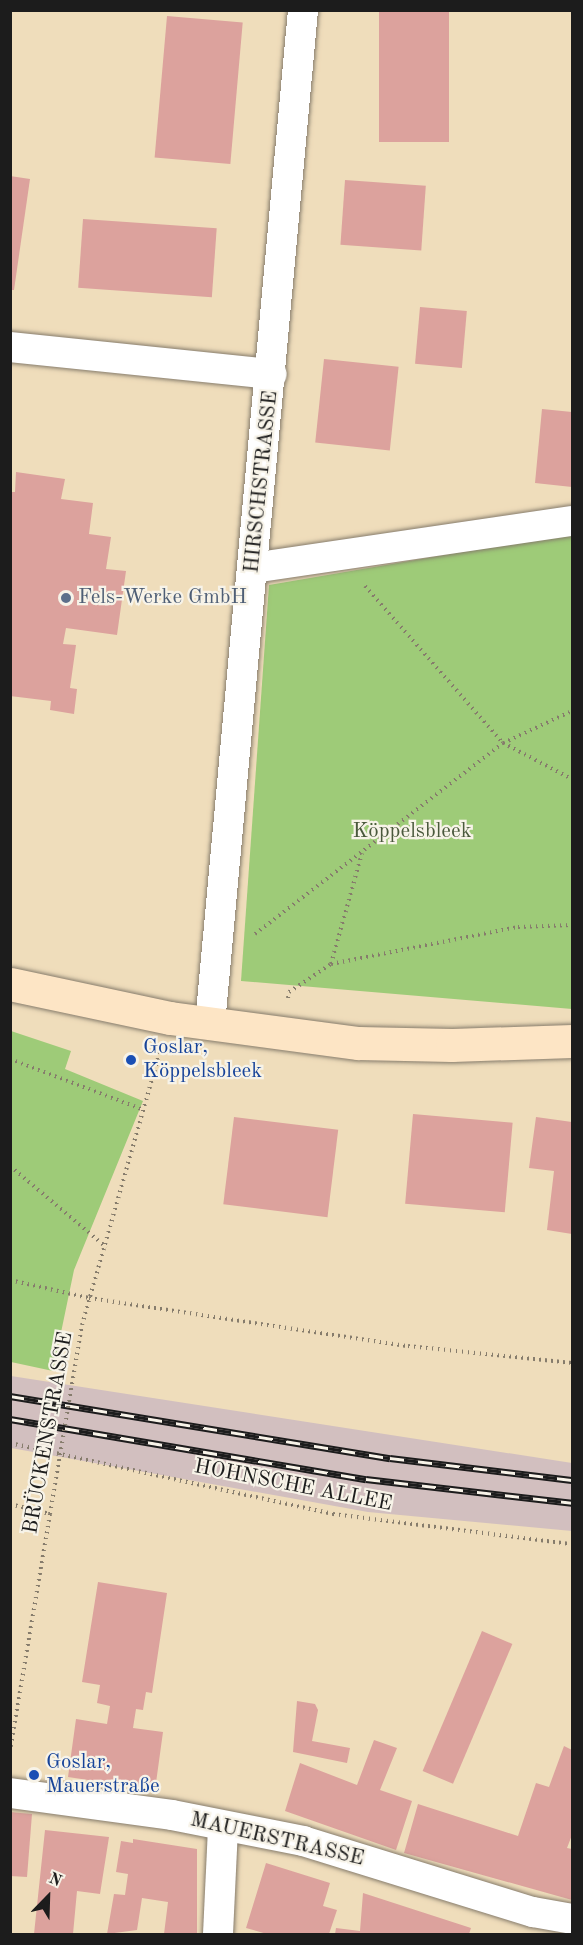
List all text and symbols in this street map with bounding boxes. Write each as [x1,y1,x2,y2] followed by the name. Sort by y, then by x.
[240,390,284,574] street label: HIRSCHSTRASSE
[78,585,247,611] place label: Fels-Werke GmbH
[59,591,73,605] marker: Fels-Werke GmbH
[352,819,472,845] park label: Köppelsbleek
[143,1035,262,1085] place label: Goslar, Köppelsbleek
[124,1053,138,1067] marker: Goslar, Köppelsbleek
[19,1330,79,1536] street label: BRÜCKENSTRASSE
[192,1454,394,1518] street label: HOHNSCHE ALLEE
[46,1750,160,1800] place label: Goslar, Mauerstraße
[27,1768,41,1782] marker: Goslar, Mauerstraße
[188,1808,366,1872] street label: MAUERSTRASSE
[18,1867,78,1927] north arrow
[46,1871,64,1890] text: N

